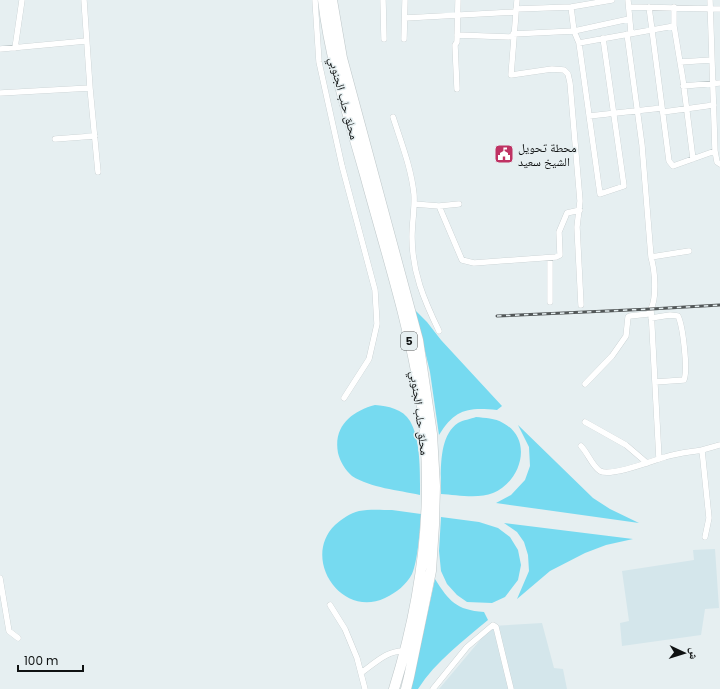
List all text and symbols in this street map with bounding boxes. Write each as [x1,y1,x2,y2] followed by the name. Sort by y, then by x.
[323,55,363,142] street label: محلق حلب الجنوبي
[518,139,577,170] place label: محطة تحويل الشيخ سعيد
[493,143,515,165] public building icon: محطة تحويل الشيخ سعيد
[401,332,417,350] road number: 5
[404,370,434,456] street label: محلق حلب الجنوبي
[664,633,704,673] north arrow
[18,647,83,673] scale bar
[686,647,702,660] text: ش
[24,652,58,669] text: 100 m

